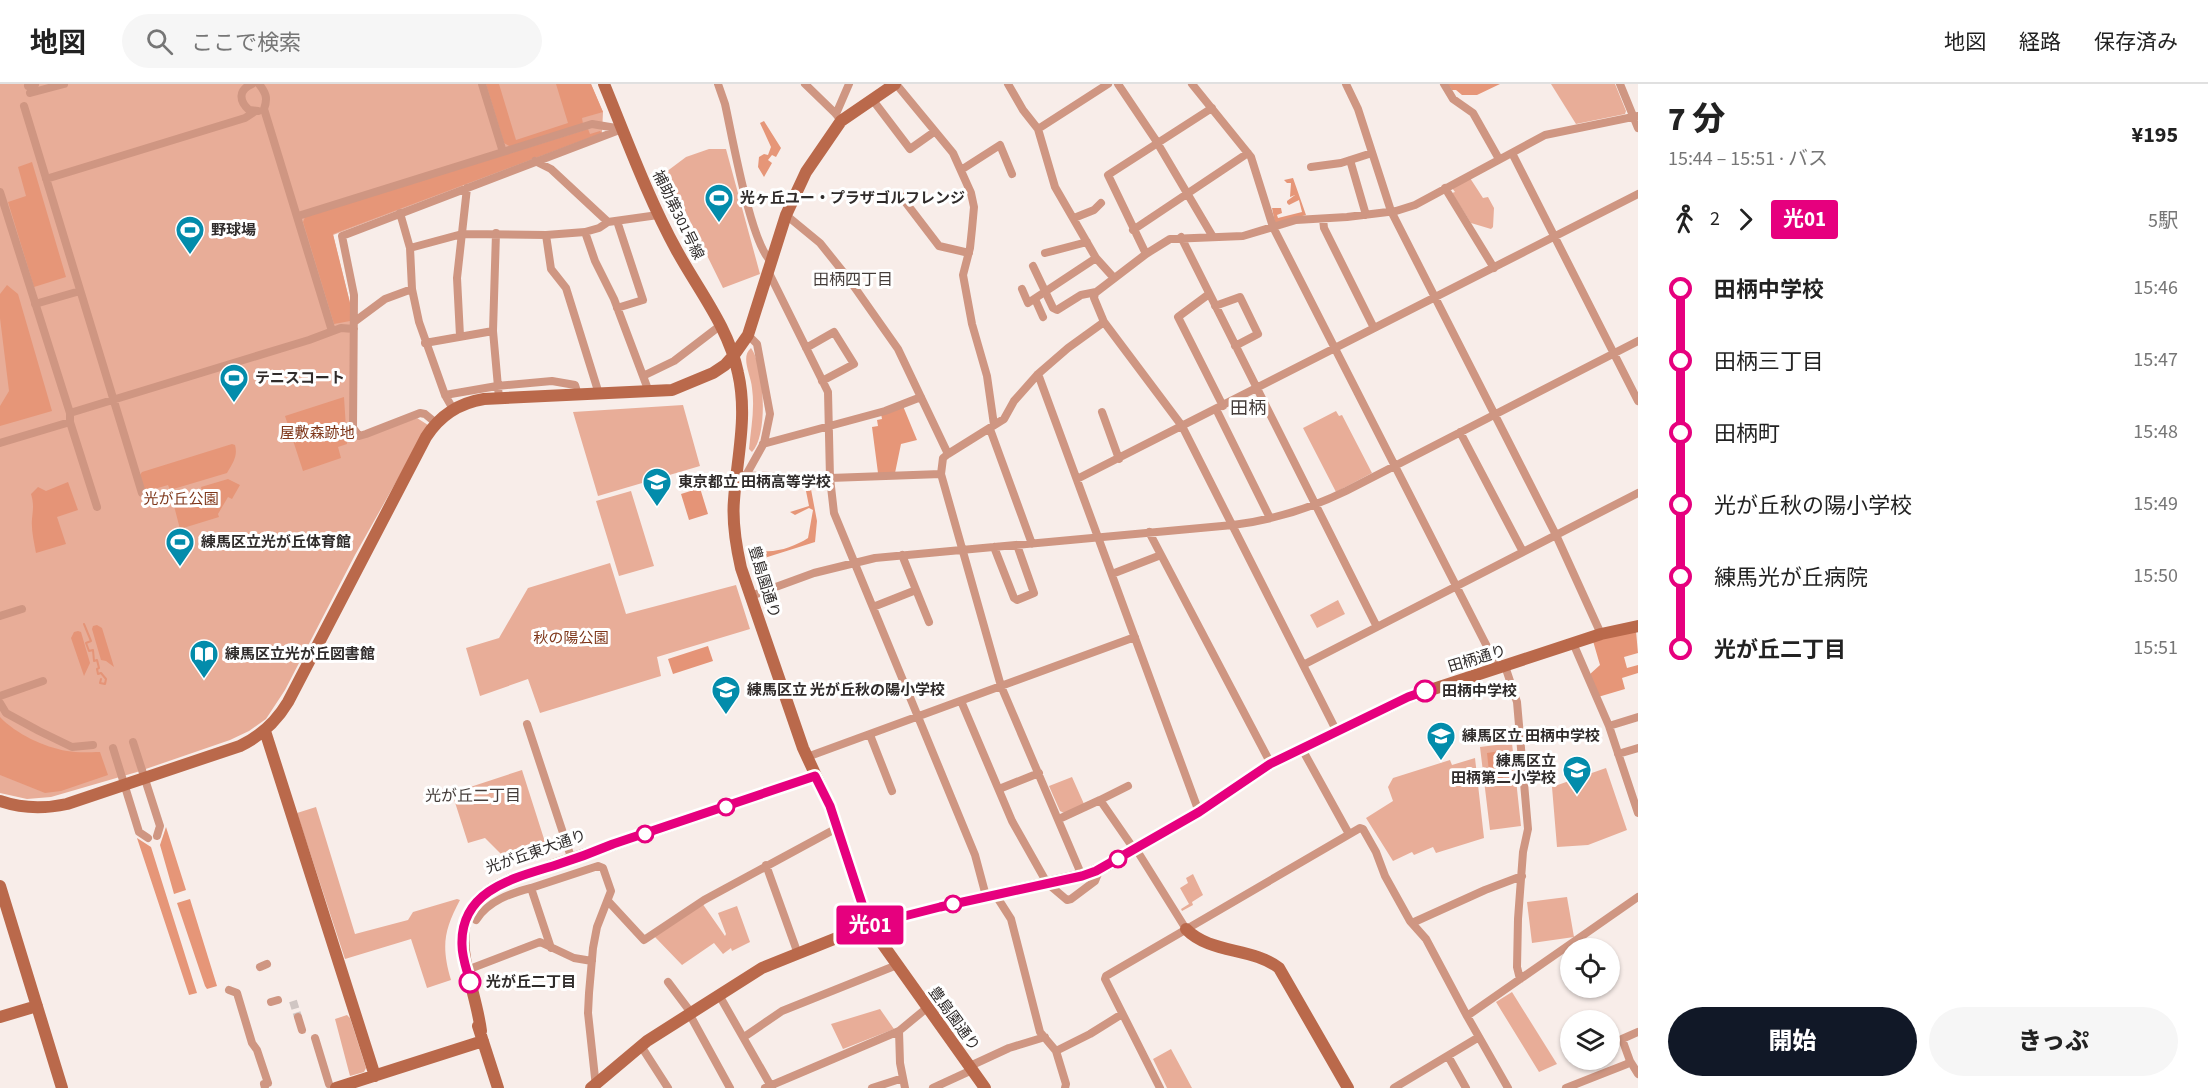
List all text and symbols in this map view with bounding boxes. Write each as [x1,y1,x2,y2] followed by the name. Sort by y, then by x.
[122,14,542,68] search box
[30,23,86,63] text: 地図
[143,25,176,58] icon: search
[191,27,301,59] text: ここで検索
[1944,27,1986,57] text: 地図
[2019,27,2061,57] text: 経路
[2094,27,2178,57] text: 保存済み
[1668,96,1725,143] text: 7 分
[2132,119,2178,151] text: ¥195
[1668,145,1828,173] text: 15:44 – 15:51 · バス
[647,167,709,263] street label: 補助第301号線
[703,182,735,224] sports icon: 光ヶ丘ユー・プラザゴルフレンジ
[740,188,965,209] place label: 光ヶ丘ユー・プラザゴルフレンジ
[1668,203,1701,236] icon: walk
[1729,203,1762,236] icon: forward
[1783,204,1826,234] text: 光01
[1710,205,1720,233] text: 2
[2148,207,2178,235] text: 5駅
[174,214,206,256] sports icon: 野球場
[211,220,256,241] place label: 野球場
[813,269,893,291] district label: 田柄四丁目
[1714,274,1824,306] text: 田柄中学校
[2133,274,2178,302] text: 15:46
[1714,346,1824,378] text: 田柄三丁目
[2133,346,2178,374] text: 15:47
[218,362,250,404] sports icon: テニスコート
[255,368,345,389] place label: テニスコート
[1230,396,1266,421] district label: 田柄
[1714,418,1780,450] text: 田柄町
[2133,418,2178,446] text: 15:48
[279,423,355,444] park label: 屋敷森跡地
[641,466,673,508] school or university icon: 東京都立 田柄高等学校
[678,472,831,493] place label: 東京都立 田柄高等学校
[143,489,219,510] park label: 光が丘公園
[1714,490,1912,522] text: 光が丘秋の陽小学校
[2133,490,2178,518] text: 15:49
[164,526,196,568] sports icon: 練馬区立光が丘体育館
[201,532,351,553] place label: 練馬区立光が丘体育館
[743,543,785,621] street label: 豊島園通り
[1714,562,1868,594] text: 練馬光が丘病院
[2133,562,2178,590] text: 15:50
[533,628,609,649] park label: 秋の陽公園
[1714,634,1846,666] text: 光が丘二丁目
[2133,634,2178,662] text: 15:51
[188,638,220,680] library icon: 練馬区立光が丘図書館
[1445,640,1509,678] street label: 田柄通り
[225,644,375,665] place label: 練馬区立光が丘図書館
[710,674,742,716] school or university icon: 練馬区立 光が丘秋の陽小学校
[747,680,945,701] place label: 練馬区立 光が丘秋の陽小学校
[1414,680,1436,702] marker: 田柄中学校
[1442,681,1517,702] place label: 田柄中学校
[1425,720,1457,762] school or university icon: 練馬区立 田柄中学校
[1462,726,1600,747] place label: 練馬区立 田柄中学校
[1451,751,1556,789] place label: 練馬区立 田柄第二小学校
[1561,754,1593,796] school or university icon: 練馬区立 田柄第二小学校
[425,785,521,807] district label: 光が丘二丁目
[717,798,735,816] unlabelled marker
[483,825,589,879] street label: 光が丘東大通り
[636,825,654,843] unlabelled marker
[1109,850,1127,868] unlabelled marker
[944,895,962,913] unlabelled marker
[836,906,904,944] line badge: 光01
[848,910,892,940] text: 光01
[1560,938,1620,1070] map controls
[1560,938,1620,998] button: locate
[459,971,481,993] marker: 光が丘二丁目
[486,972,576,993] place label: 光が丘二丁目
[923,982,985,1056] street label: 豊島園通り
[1668,1007,1917,1076] button: 開始
[1929,1007,2178,1076] button: きっぷ
[1560,1010,1620,1070] button: layers

